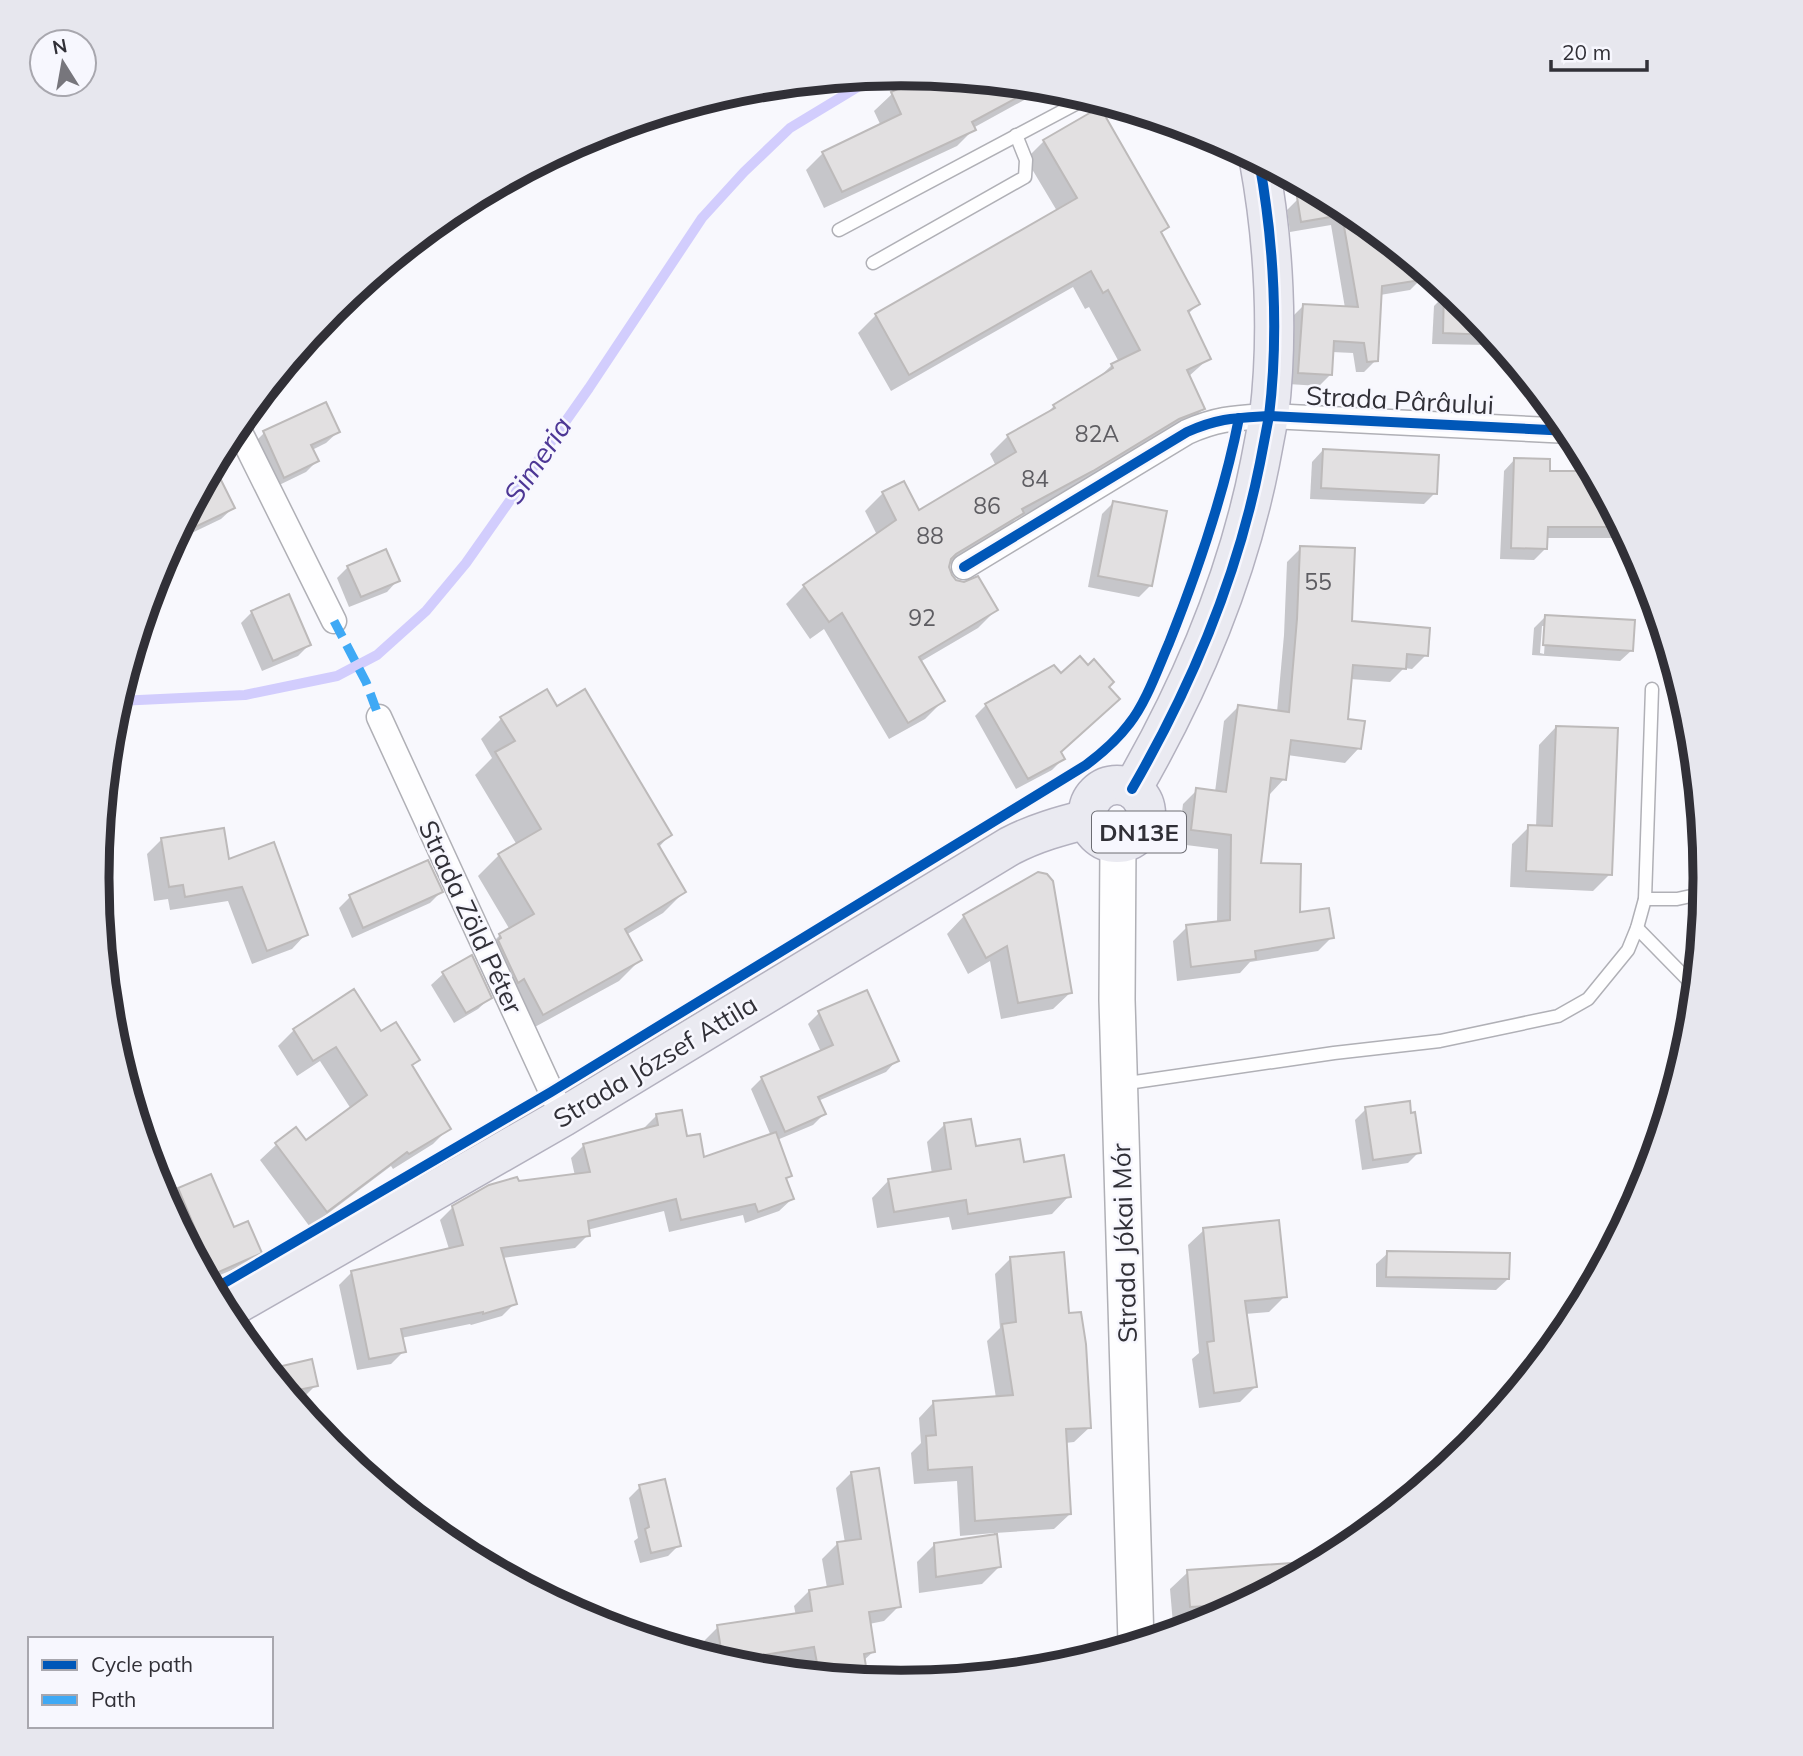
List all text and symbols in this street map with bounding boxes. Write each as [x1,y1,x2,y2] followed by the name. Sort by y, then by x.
[28,28,98,98] north arrow
[1551,28,1647,72] scale bar
[50,33,69,59] text: N
[1562,39,1611,65] text: 20 m
[1305,379,1495,421] street label: Strada Pârâului
[495,410,579,510] water label: Simeria
[1075,419,1119,448] house number: 82A
[1021,464,1049,493] house number: 84
[973,491,1001,520] house number: 86
[916,521,944,550] house number: 88
[1304,567,1332,596] house number: 55
[908,603,936,632] house number: 92
[1092,812,1186,852] road number: DN13E
[412,815,531,1020] street label: Strada Zöld Péter
[547,987,763,1135] street label: Strada József Attila
[1104,1142,1144,1344] street label: Strada Jókai Mór
[28,1637,273,1728] legend
[91,1651,193,1677] text: Cycle path
[91,1686,136,1712] text: Path

